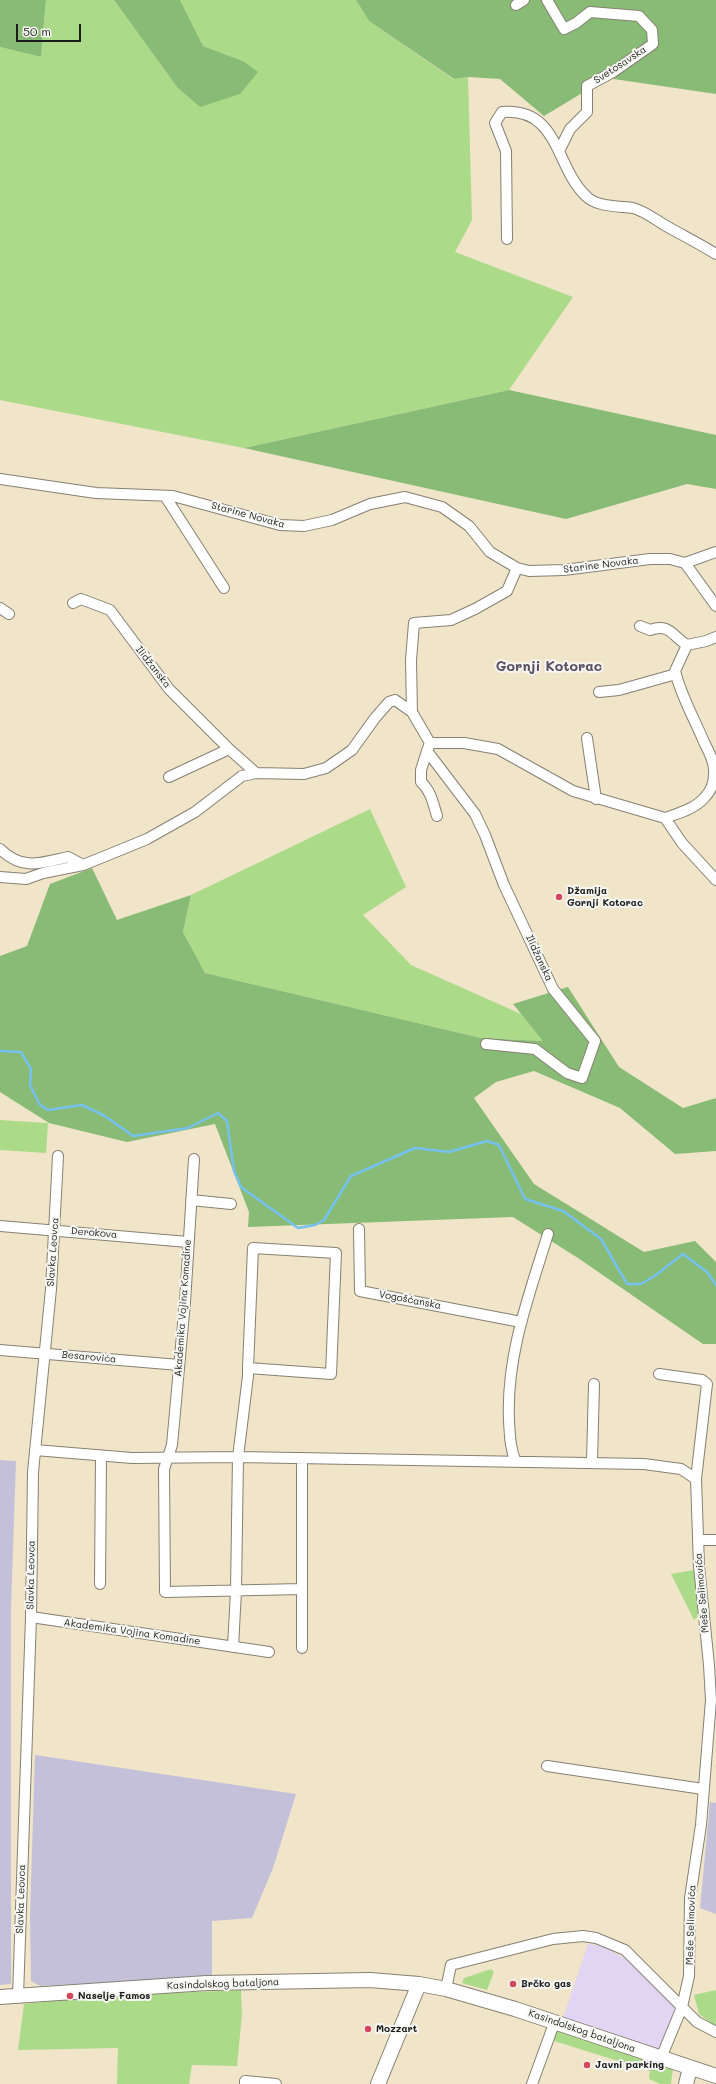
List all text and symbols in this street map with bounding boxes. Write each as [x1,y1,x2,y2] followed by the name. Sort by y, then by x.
[18,16,83,42] scale bar
[23,23,51,39] text: 50 m
[591,44,649,86] street label: Svetosavska
[210,499,286,531] street label: Starine Novaka
[563,554,639,576] street label: Starine Novaka
[133,644,173,690] street label: Ilidžanska
[496,659,602,675] district label: Gornji Kotorac
[567,885,643,908] place label: Džamija Gornji Kotorac
[554,892,564,902] marker: Džamija Gornji Kotorac
[523,933,555,983] street label: Ilidžanska
[45,1217,61,1287] street label: Slavka Leovca
[70,1225,118,1241] street label: Derokova
[172,1239,194,1377] street label: Akademika Vojina Komadine
[378,1288,442,1312] street label: Vogošćanska
[61,1349,117,1365] street label: Besarovića
[24,1540,38,1610] street label: Slavka Leovca
[693,1552,711,1634] street label: Meše Selimovića
[63,1616,201,1648] street label: Akademika Vojina Komadine
[14,1864,28,1934] street label: Slavka Leovca
[684,1885,698,1965] street label: Meše Selimovića
[167,1976,279,1992] street label: Kasindolskog bataljona
[521,1978,571,1990] place label: Brčko gas
[508,1979,518,1989] marker: Brčko gas
[78,1990,150,2002] place label: Naselje Famos
[65,1991,75,2001] marker: Naselje Famos
[527,2007,637,2055] street label: Kasindolskog bataljona
[376,2023,417,2035] place label: Mozzart
[363,2024,373,2034] marker: Mozzart
[595,2059,664,2071] place label: Javni parking
[582,2060,592,2070] marker: Javni parking

